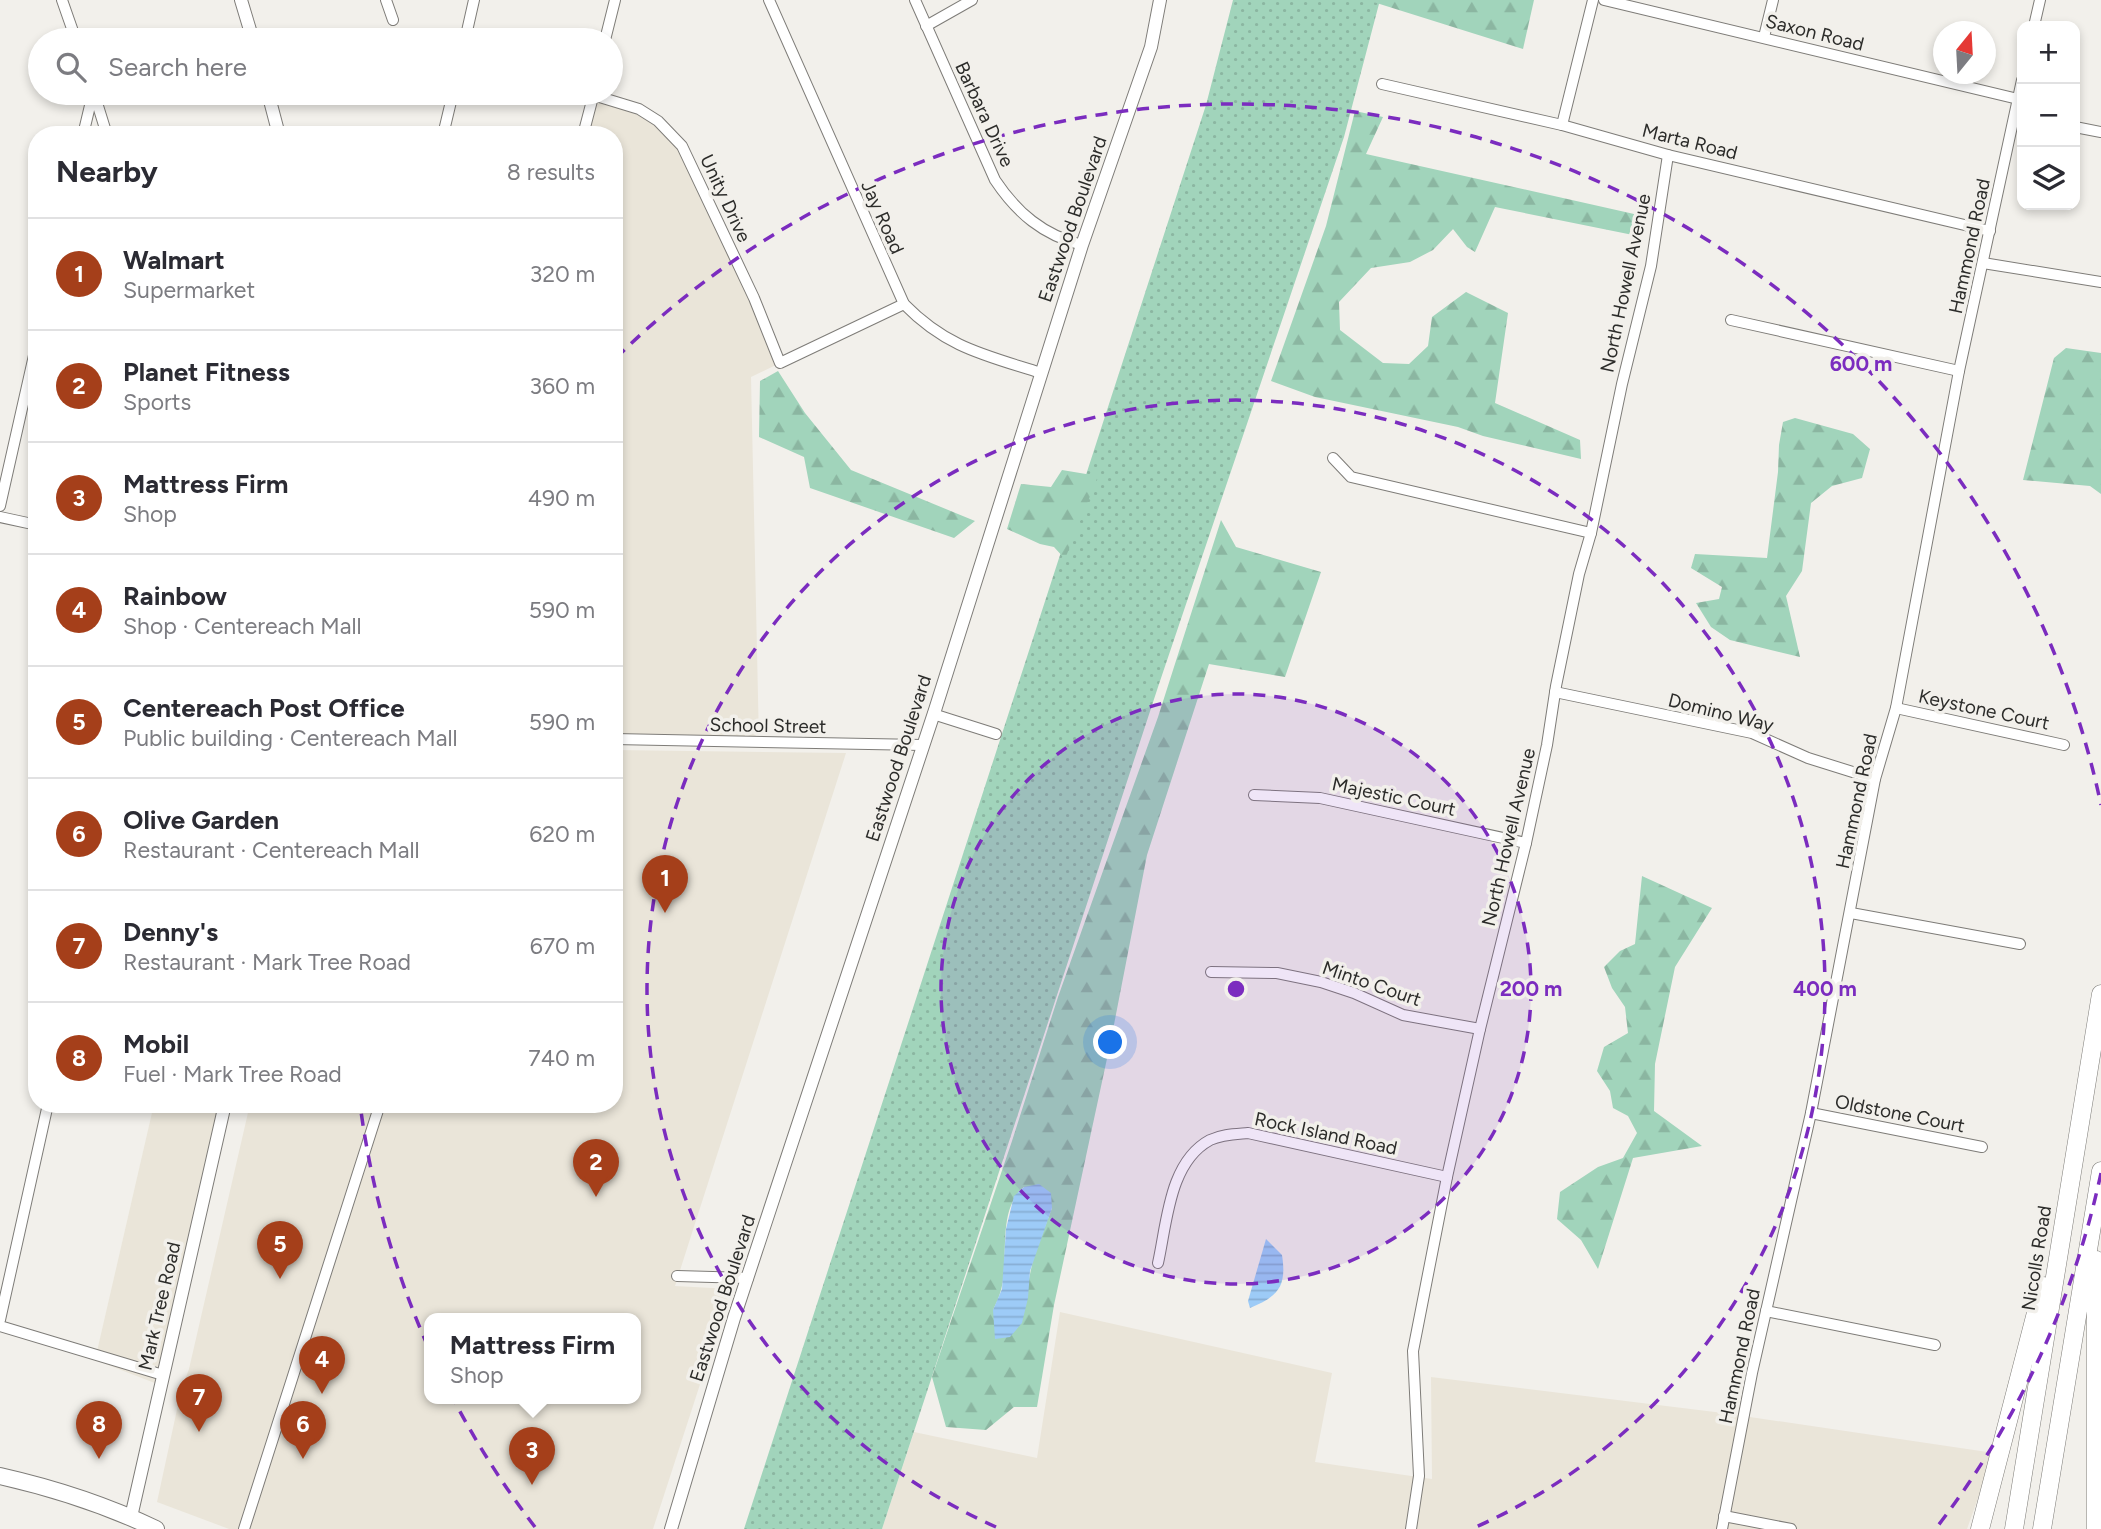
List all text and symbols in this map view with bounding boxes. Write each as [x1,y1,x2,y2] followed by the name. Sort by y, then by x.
[1763,9,1866,56] street label: Saxon Road
[1933,21,1996,84] north arrow
[2017,21,2080,210] map controls
[2017,21,2080,84] button: +
[28,28,623,105] search box
[52,48,90,86] icon: search
[108,51,247,83] text: Search here
[950,58,1019,170] street label: Barbara Drive
[2017,84,2080,147] button: −
[1640,119,1740,164] street label: Marta Road
[1033,133,1112,305] street label: Eastwood Boulevard
[2017,147,2080,210] button: layers
[695,151,756,246] street label: Unity Drive
[56,153,158,190] text: Nearby
[507,158,595,186] text: 8 results
[1944,176,1995,316] street label: Hammond Road
[856,177,909,257] street label: Jay Road
[1595,192,1656,375] street label: North Howell Avenue
[123,244,225,276] text: Walmart
[74,260,84,288] text: 1
[530,260,595,288] text: 320 m
[123,276,255,304] text: Supermarket
[1830,351,1892,376] text: 600 m
[123,356,290,388] text: Planet Fitness
[72,372,86,400] text: 2
[529,372,595,400] text: 360 m
[123,388,191,416] text: Sports
[123,468,288,500] text: Mattress Firm
[73,484,85,512] text: 3
[528,484,595,512] text: 490 m
[123,500,177,528] text: Shop
[123,580,227,612] text: Rainbow
[72,596,86,624] text: 4
[529,596,595,624] text: 590 m
[123,612,362,640] text: Shop · Centereach Mall
[861,672,936,844] street label: Eastwood Boulevard
[1916,684,2051,735] street label: Keystone Court
[1666,688,1776,737] street label: Domino Way
[123,692,405,724] text: Centereach Post Office
[72,708,86,736] text: 5
[529,708,595,736] text: 590 m
[709,713,827,738] street label: School Street
[123,724,458,752] text: Public building · Centereach Mall
[1831,731,1882,871] street label: Hammond Road
[1477,746,1540,928] street label: North Howell Avenue
[1330,772,1458,821] street label: Majestic Court
[123,804,279,836] text: Olive Garden
[72,820,86,848] text: 6
[529,820,595,848] text: 620 m
[123,836,420,864] text: Restaurant · Centereach Mall
[642,855,688,913] pin: 1
[123,916,218,948] text: Denny's
[73,932,85,960] text: 7
[530,932,595,960] text: 670 m
[123,948,411,976] text: Restaurant · Mark Tree Road
[1319,956,1424,1011] street label: Minto Court
[1500,976,1562,1001] text: 200 m
[1793,976,1857,1001] text: 400 m
[1224,977,1248,1001] centre of rings
[1093,1025,1127,1059] your location
[123,1028,189,1060] text: Mobil
[72,1044,86,1072] text: 8
[528,1044,595,1072] text: 740 m
[123,1060,342,1088] text: Fuel · Mark Tree Road
[1833,1090,1967,1137] street label: Oldstone Court
[1253,1107,1399,1160] street label: Rock Island Road
[573,1139,619,1197] pin: 2
[2017,1204,2056,1312] street label: Nicolls Road
[685,1212,760,1384] street label: Eastwood Boulevard
[257,1221,303,1279] pin: 5
[134,1240,185,1373] street label: Mark Tree Road
[1714,1286,1765,1426] street label: Hammond Road
[424,1313,641,1404] popup
[450,1329,615,1361] text: Mattress Firm
[299,1336,345,1394] pin: 4
[450,1361,504,1389] text: Shop
[176,1374,222,1432] pin: 7
[76,1401,122,1459] pin: 8
[280,1401,326,1459] pin: 6
[509,1427,555,1485] pin: 3

